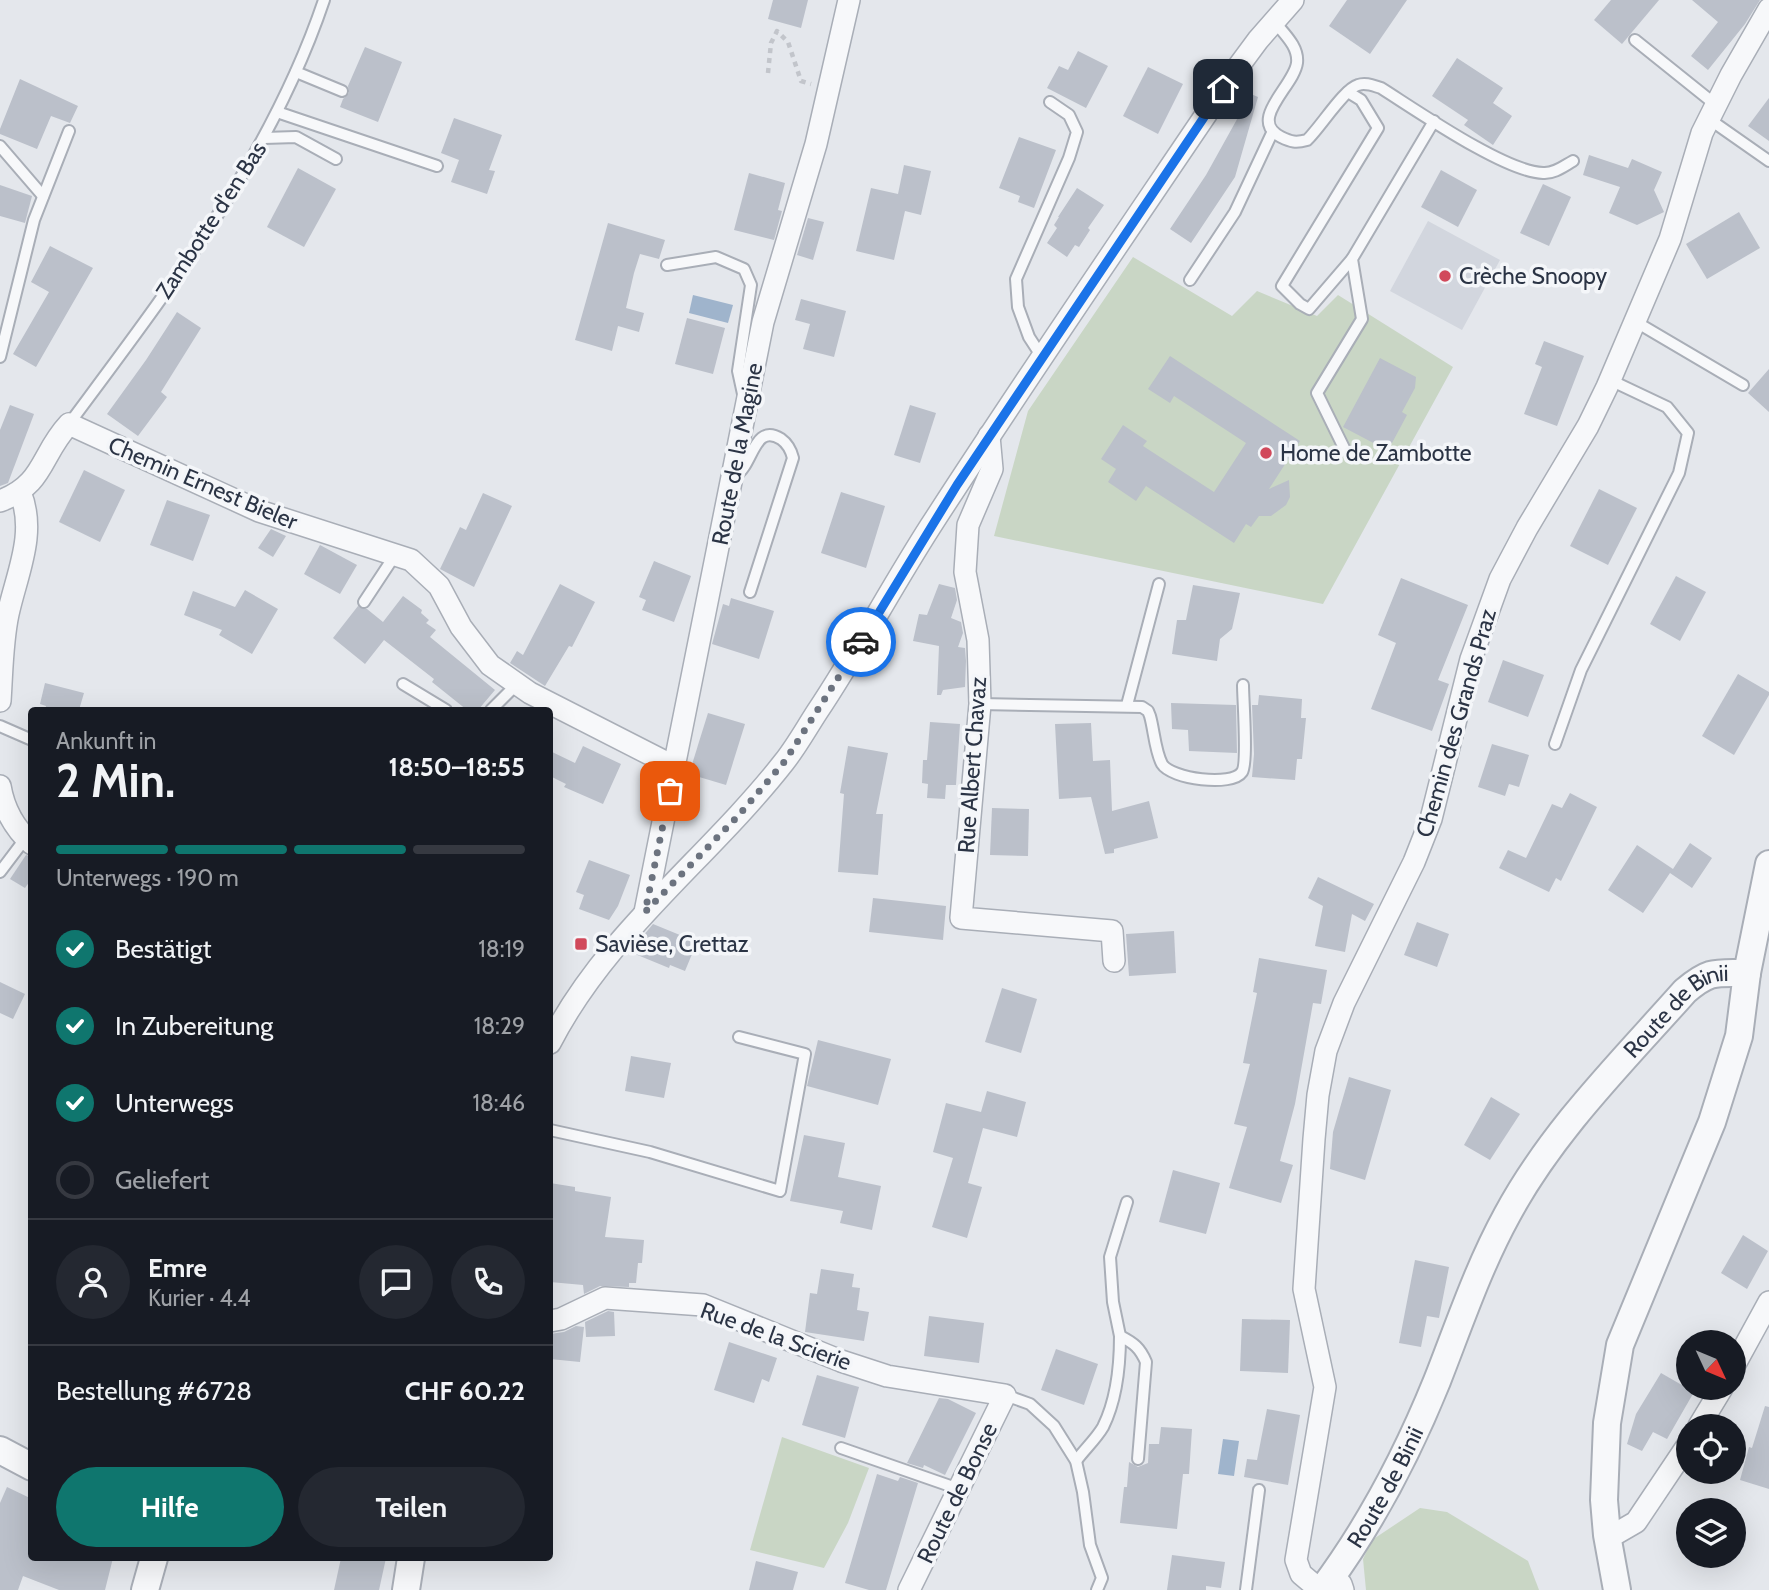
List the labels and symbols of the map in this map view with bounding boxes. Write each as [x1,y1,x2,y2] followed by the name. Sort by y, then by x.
[1193,59,1253,119] pin
[150,136,272,304] street label: Zambotte d'en Bas
[1459,262,1608,290] place label: Crèche Snoopy
[1437,268,1453,284] marker: Crèche Snoopy
[706,360,768,548] street label: Route de la Magine
[104,430,303,536] street label: Chemin Ernest Bieler
[1280,439,1472,467] place label: Home de Zambotte
[1258,445,1274,461] marker: Home de Zambotte
[1410,605,1502,841] street label: Chemin des Grands Praz
[826,607,896,677] courier
[952,676,992,854] street label: Rue Albert Chavaz
[640,761,700,821] pin
[595,930,749,958] place label: Savièse, Crettaz
[573,936,589,952] marker: Savièse, Crettaz
[1617,959,1729,1064] street label: Route de Binii
[697,1296,855,1376] street label: Rue de la Scierie
[1676,1330,1746,1400] north arrow
[911,1418,1003,1568] street label: Route de Bonse
[1341,1422,1429,1553] street label: Route de Binii

